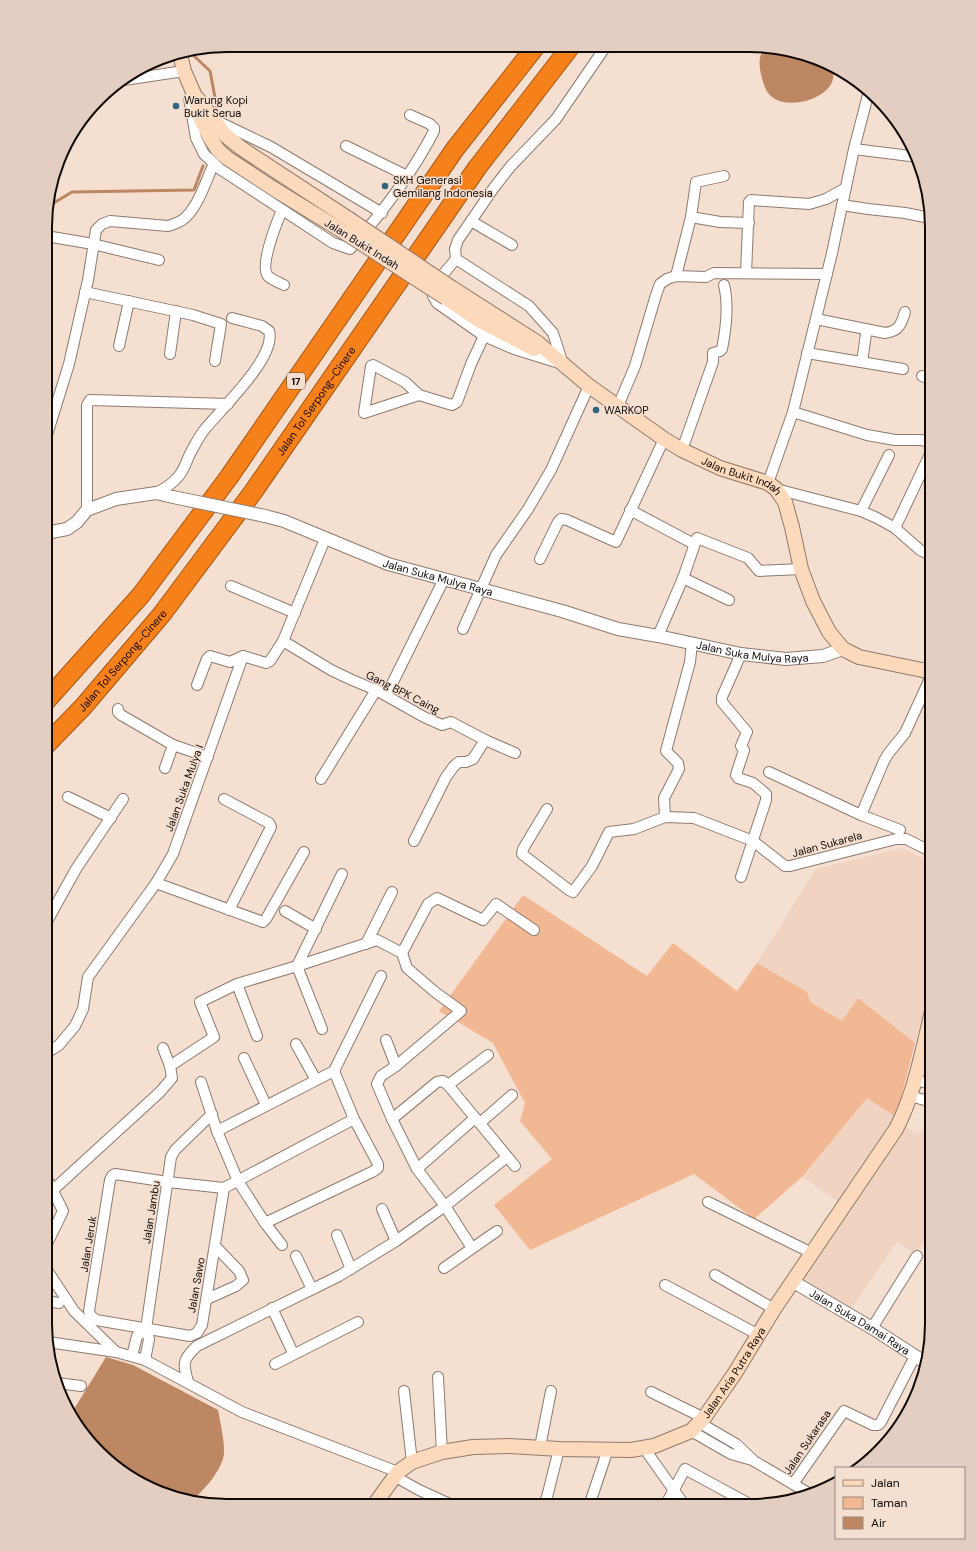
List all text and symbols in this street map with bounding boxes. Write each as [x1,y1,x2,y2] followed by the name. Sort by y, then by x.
[184,93,248,120] place label: Warung Kopi Bukit Serua
[171,101,181,111] marker: Warung Kopi Bukit Serua
[393,173,493,200] place label: SKH Generasi Gemilang Indonesia
[380,181,390,191] marker: SKH Generasi Gemilang Indonesia
[322,215,402,273] street label: Jalan Bukit Indah
[273,344,359,458] street label: Jalan Tol Serpong–Cinere
[287,373,305,389] road number: 17
[604,403,649,417] place label: WARKOP
[591,405,601,415] marker: WARKOP
[699,453,785,498] street label: Jalan Bukit Indah
[381,556,494,599] street label: Jalan Suka Mulya Raya
[75,607,170,715] street label: Jalan Tol Serpong–Cinere
[695,638,809,666] street label: Jalan Suka Mulya Raya
[364,667,442,717] street label: Gang BPK Caing
[162,743,206,833] street label: Jalan Suka Mulya I
[790,828,864,860] street label: Jalan Sukarela
[139,1179,163,1245] street label: Jalan Jambu
[77,1214,99,1273] street label: Jalan Jeruk
[184,1256,208,1314] street label: Jalan Sawo
[807,1286,913,1358] street label: Jalan Suka Damai Raya
[699,1324,768,1421] street label: Jalan Aria Putra Raya
[780,1407,834,1477] street label: Jalan Sukarasa
[835,1467,965,1539] legend
[871,1475,900,1491] text: Jalan
[871,1495,908,1511] text: Taman
[871,1515,887,1531] text: Air

